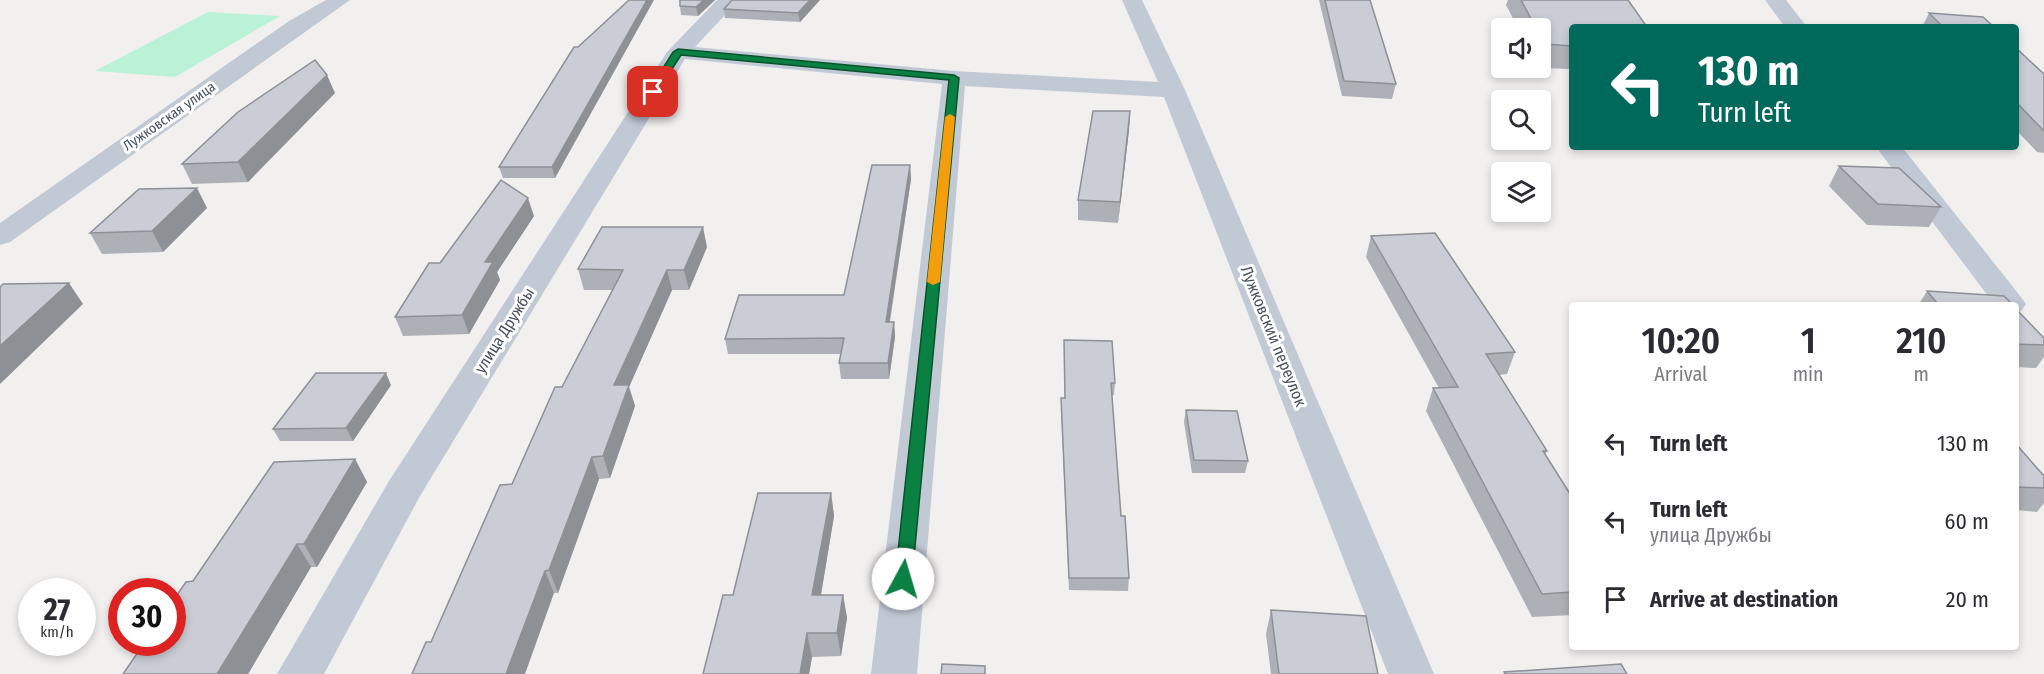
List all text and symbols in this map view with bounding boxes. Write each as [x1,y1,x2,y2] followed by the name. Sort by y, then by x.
[1491,18,1551,222] map controls
[1491,18,1551,78] button: sound
[1698,46,1799,96] text: 130 m
[1599,48,1677,126] icon: left
[627,66,678,117] pin
[636,75,669,108] icon: arrive
[120,78,219,155] street label: Лужковская улица
[1491,90,1551,150] button: search
[1698,97,1791,129] text: Turn left
[1491,162,1551,222] button: layers
[1237,263,1311,410] street label: Лужковский переулок
[471,284,538,377] street label: улица Дружбы
[1642,319,1720,363] text: 10:20
[1801,319,1816,363] text: 1
[1896,319,1946,363] text: 210
[1654,362,1707,386] text: Arrival
[1793,362,1824,386] text: min
[1914,362,1929,386] text: m
[1599,427,1632,460] icon: left
[1650,430,1728,457] text: Turn left
[1937,430,1989,457] text: 130 m
[1650,496,1728,523] text: Turn left
[1599,505,1632,538] icon: left
[1945,508,1989,535] text: 60 m
[1650,523,1772,547] text: улица Дружбы
[871,547,935,611] position arrow
[108,578,186,656] speed limit sign: 30
[1599,583,1632,616] icon: arrive
[1650,586,1838,613] text: Arrive at destination
[1946,586,1989,613] text: 20 m
[44,592,70,628] text: 27
[40,623,74,641] text: km/h

